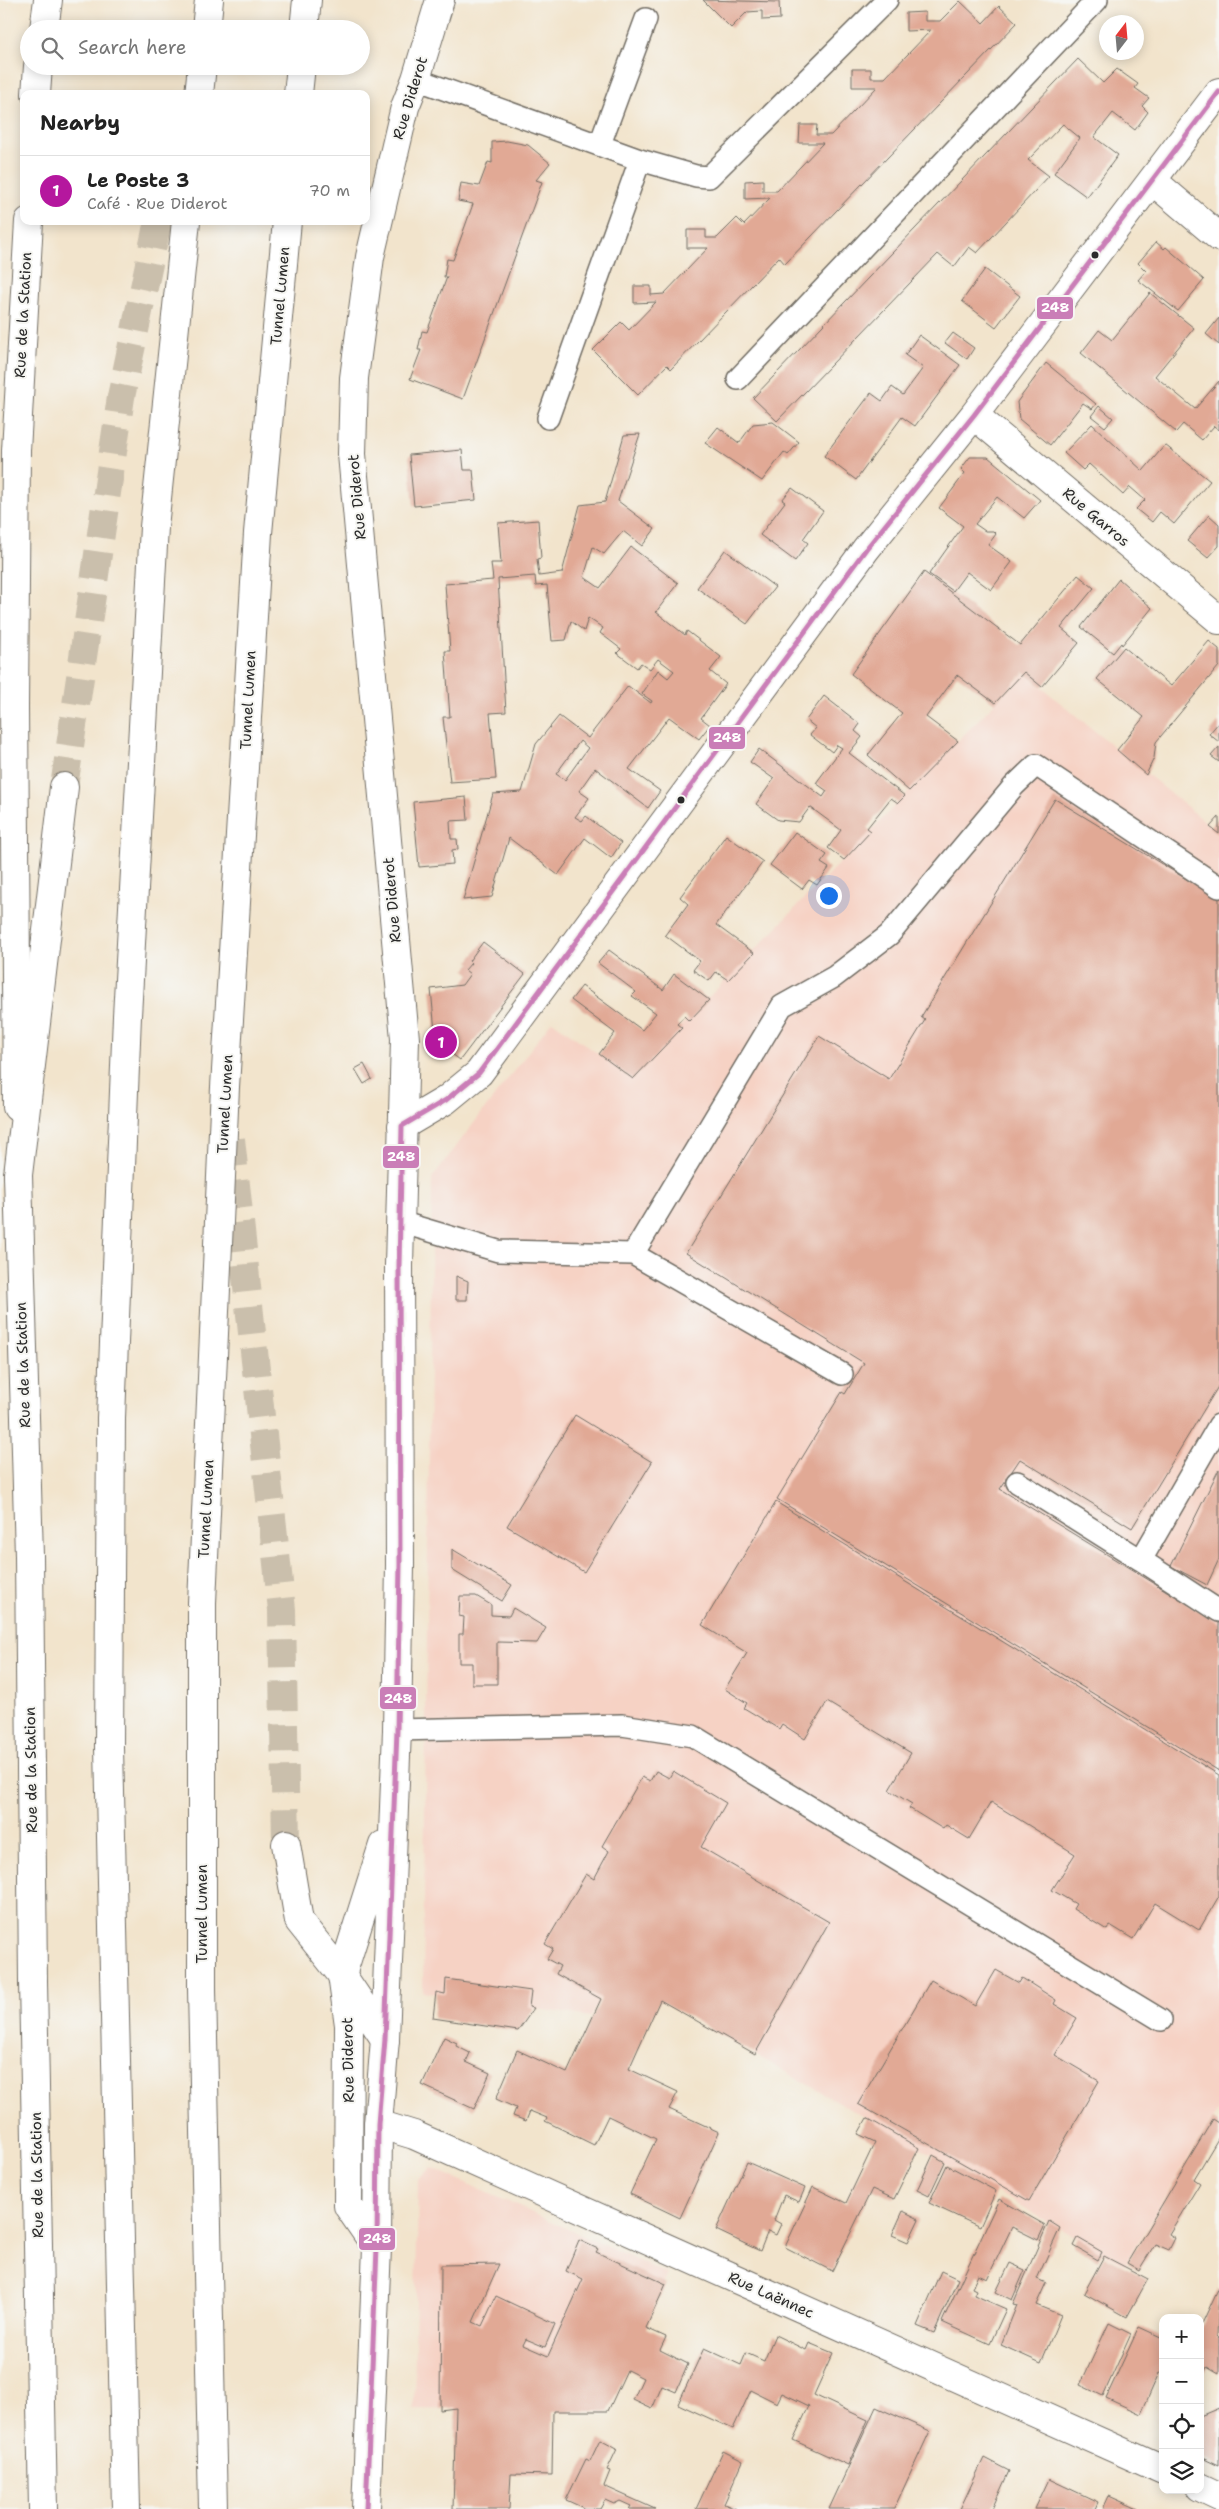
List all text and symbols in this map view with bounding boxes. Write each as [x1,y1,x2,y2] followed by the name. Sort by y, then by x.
[1099,15,1144,60] north arrow
[20,20,370,75] search box
[38,34,66,62] icon: search
[78,35,187,60] text: Search here
[388,54,432,142] street label: Rue Diderot
[40,109,120,137] text: Nearby
[87,168,189,193] text: Le Poste 3
[52,180,60,201] text: 1
[309,180,350,201] text: 70 m
[87,193,227,214] text: Café · Rue Diderot
[266,246,294,346] street label: Tunnel Lumen
[1090,250,1100,260] unlabelled marker
[10,252,36,378] street label: Rue de la Station
[1036,296,1074,320] line badge: 248
[1041,298,1070,316] text: 248
[343,453,371,541] street label: Rue Diderot
[1058,483,1134,551] street label: Rue Garros
[235,650,261,750] street label: Tunnel Lumen
[708,726,746,750] line badge: 248
[713,728,742,746] text: 248
[676,795,686,805] unlabelled marker
[378,856,406,944] street label: Rue Diderot
[816,883,842,909] your location
[425,1023,457,1061] pin: 1
[212,1054,238,1154] street label: Tunnel Lumen
[382,1145,420,1169] line badge: 248
[387,1147,416,1165] text: 248
[11,1302,35,1428] street label: Rue de la Station
[193,1459,219,1559] street label: Tunnel Lumen
[379,1686,417,1710] line badge: 248
[384,1689,413,1707] text: 248
[20,1707,42,1833] street label: Rue de la Station
[192,1864,212,1964] street label: Tunnel Lumen
[337,2017,359,2103] street label: Rue Diderot
[26,2112,48,2238] street label: Rue de la Station
[358,2227,396,2251] line badge: 248
[363,2229,392,2247] text: 248
[725,2267,817,2323] street label: Rue Laënnec
[1159,2314,1204,2494] map controls
[1159,2314,1204,2359] button: +
[1159,2359,1204,2404] button: −
[1159,2404,1204,2449] button: locate
[1159,2449,1204,2494] button: layers

